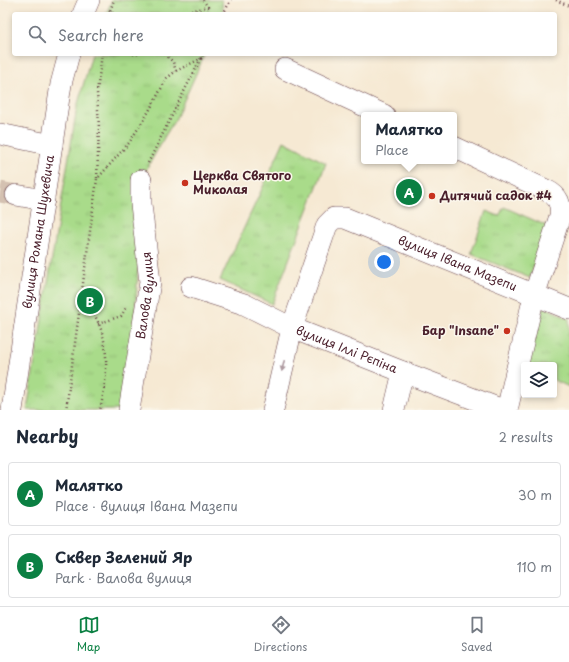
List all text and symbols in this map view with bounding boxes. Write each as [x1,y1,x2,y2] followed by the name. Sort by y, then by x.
[12,12,557,56] search box
[26,23,48,45] icon: search
[58,23,144,46] text: Search here
[361,112,457,164] popup
[375,117,443,140] text: Малятко
[375,140,408,159] text: Place
[17,153,58,310] street label: вулиця Романа Шухевича
[193,166,291,198] place label: Церква Святого Миколая
[396,177,422,207] pin: A
[180,178,190,188] marker: Церква Святого Миколая
[439,186,552,204] place label: Дитячий садок #4
[427,191,437,201] marker: Дитячий садок #4
[395,230,520,295] street label: вулиця Івана Мазепи
[131,251,158,340] street label: Валова вулиця
[374,252,394,272] your location
[77,286,103,316] pin: B
[294,320,401,377] street label: вулиця Іллі Рєпіна
[422,321,499,339] place label: Бар "Insane"
[502,326,512,336] marker: Бар "Insane"
[280,359,286,372] one-way arrow
[521,362,557,398] map controls
[521,362,557,398] button: layers
[16,423,78,449] text: Nearby
[499,427,553,446] text: 2 results
[55,473,123,496] text: Малятко
[25,485,35,504] text: A
[518,485,552,504] text: 30 m
[55,496,238,515] text: Place · вулиця Івана Мазепи
[55,545,192,568] text: Сквер Зелений Яр
[26,557,34,576] text: B
[517,557,552,576] text: 110 m
[55,568,192,587] text: Park · Валова вулиця
[77,614,100,655] tab: Map
[254,614,307,655] tab: Directions
[461,614,492,655] tab: Saved

